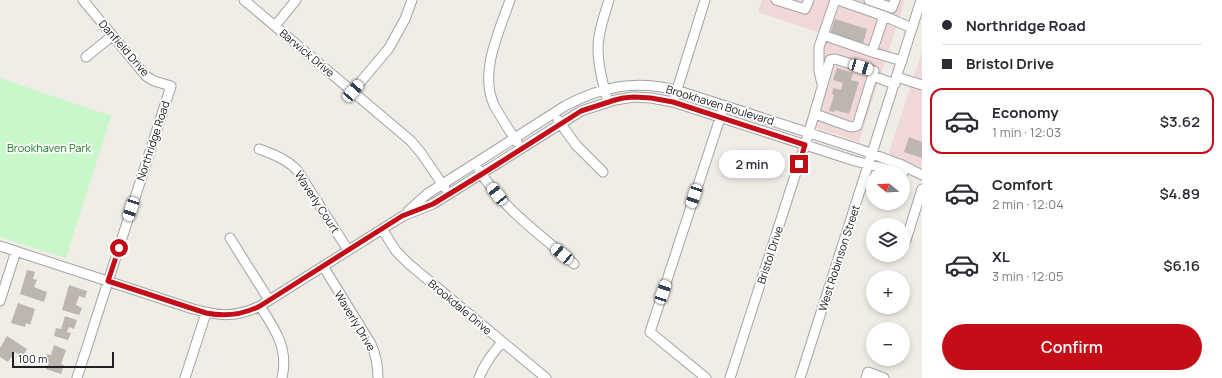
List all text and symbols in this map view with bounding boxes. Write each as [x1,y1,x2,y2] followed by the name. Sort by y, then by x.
[966,15,1086,36] text: Northridge Road
[96,16,153,79] street label: Danfield Drive
[277,25,338,80] street label: Barwick Drive
[966,53,1054,74] text: Bristol Drive
[848,58,874,76] car
[341,78,365,104] car
[664,81,776,128] street label: Brookhaven Boulevard
[133,99,173,183] street label: Northridge Road
[992,102,1059,123] text: Economy
[944,103,980,139] icon: car
[1160,111,1200,132] text: $3.62
[992,123,1061,141] text: 1 min · 12:03
[7,140,91,155] park label: Brookhaven Park
[719,150,785,178] callout: 2 min
[735,155,769,173] text: 2 min
[790,155,808,173] route end
[866,166,910,210] north arrow
[866,166,910,366] map controls
[292,168,343,236] street label: Waverly Court
[992,174,1053,195] text: Comfort
[944,175,980,211] icon: car
[485,181,509,207] car
[685,183,703,209] car
[1159,183,1200,204] text: $4.89
[992,195,1064,213] text: 2 min · 12:04
[122,196,140,222] car
[814,203,863,313] street label: West Robinson Street
[866,218,910,262] button: layers
[753,223,786,286] street label: Bristol Drive
[110,239,128,257] route start
[549,242,575,266] car
[992,246,1010,267] text: XL
[944,247,980,283] icon: car
[1163,255,1200,276] text: $6.16
[992,267,1064,285] text: 3 min · 12:05
[866,270,910,314] button: +
[425,276,496,338] street label: Brookdale Drive
[654,279,672,305] car
[332,288,380,354] street label: Waverly Drive
[866,322,910,366] button: −
[942,324,1202,370] button: Confirm
[12,350,114,369] scale bar
[18,351,47,366] text: 100 m

